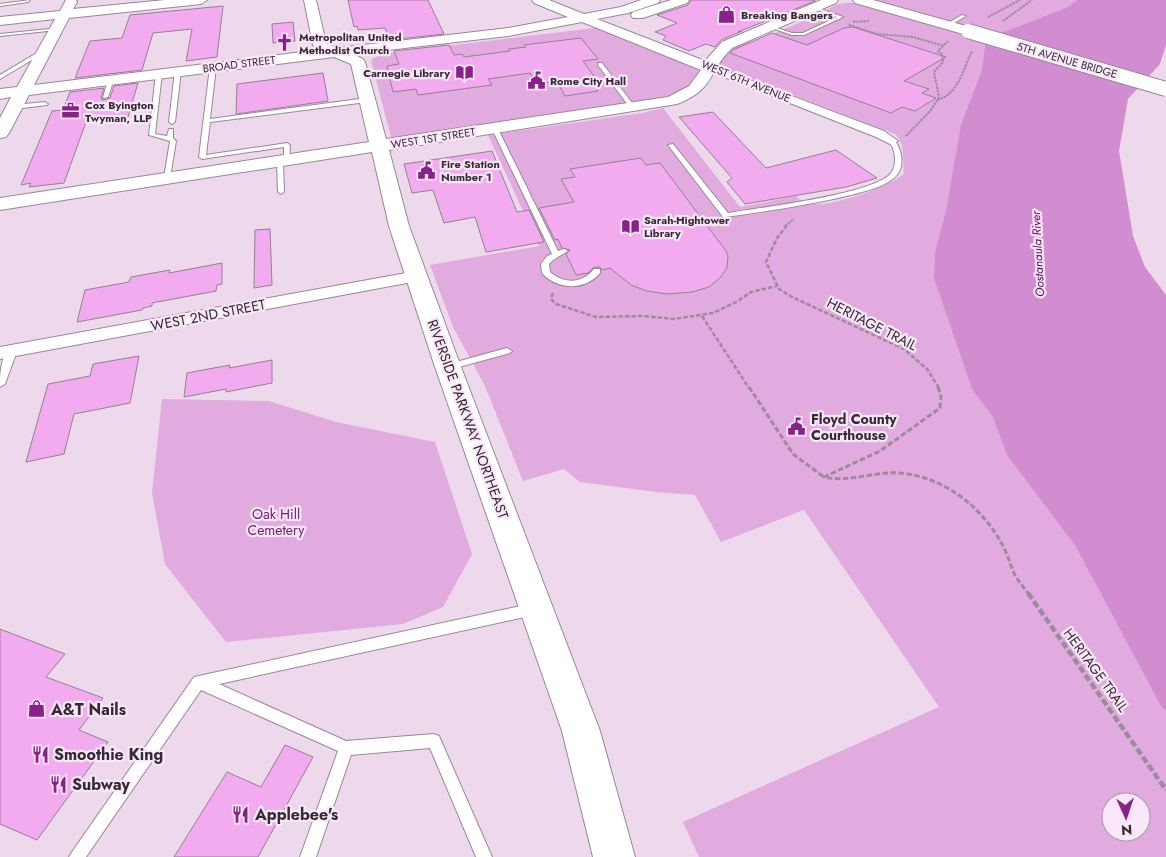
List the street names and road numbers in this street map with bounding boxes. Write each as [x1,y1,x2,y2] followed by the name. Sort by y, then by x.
[1015,38,1119,82] street label: 5TH AVENUE BRIDGE
[202,52,276,76] street label: BROAD STREET
[699,56,793,106] street label: WEST 6TH AVENUE
[390,123,476,153] street label: WEST 1ST STREET
[823,293,921,356] street label: HERITAGE TRAIL
[149,294,268,336] street label: WEST 2ND STREET
[423,317,514,522] street label: RIVERSIDE PARKWAY NORTHEAST
[1059,624,1134,716] street label: HERITAGE TRAIL

